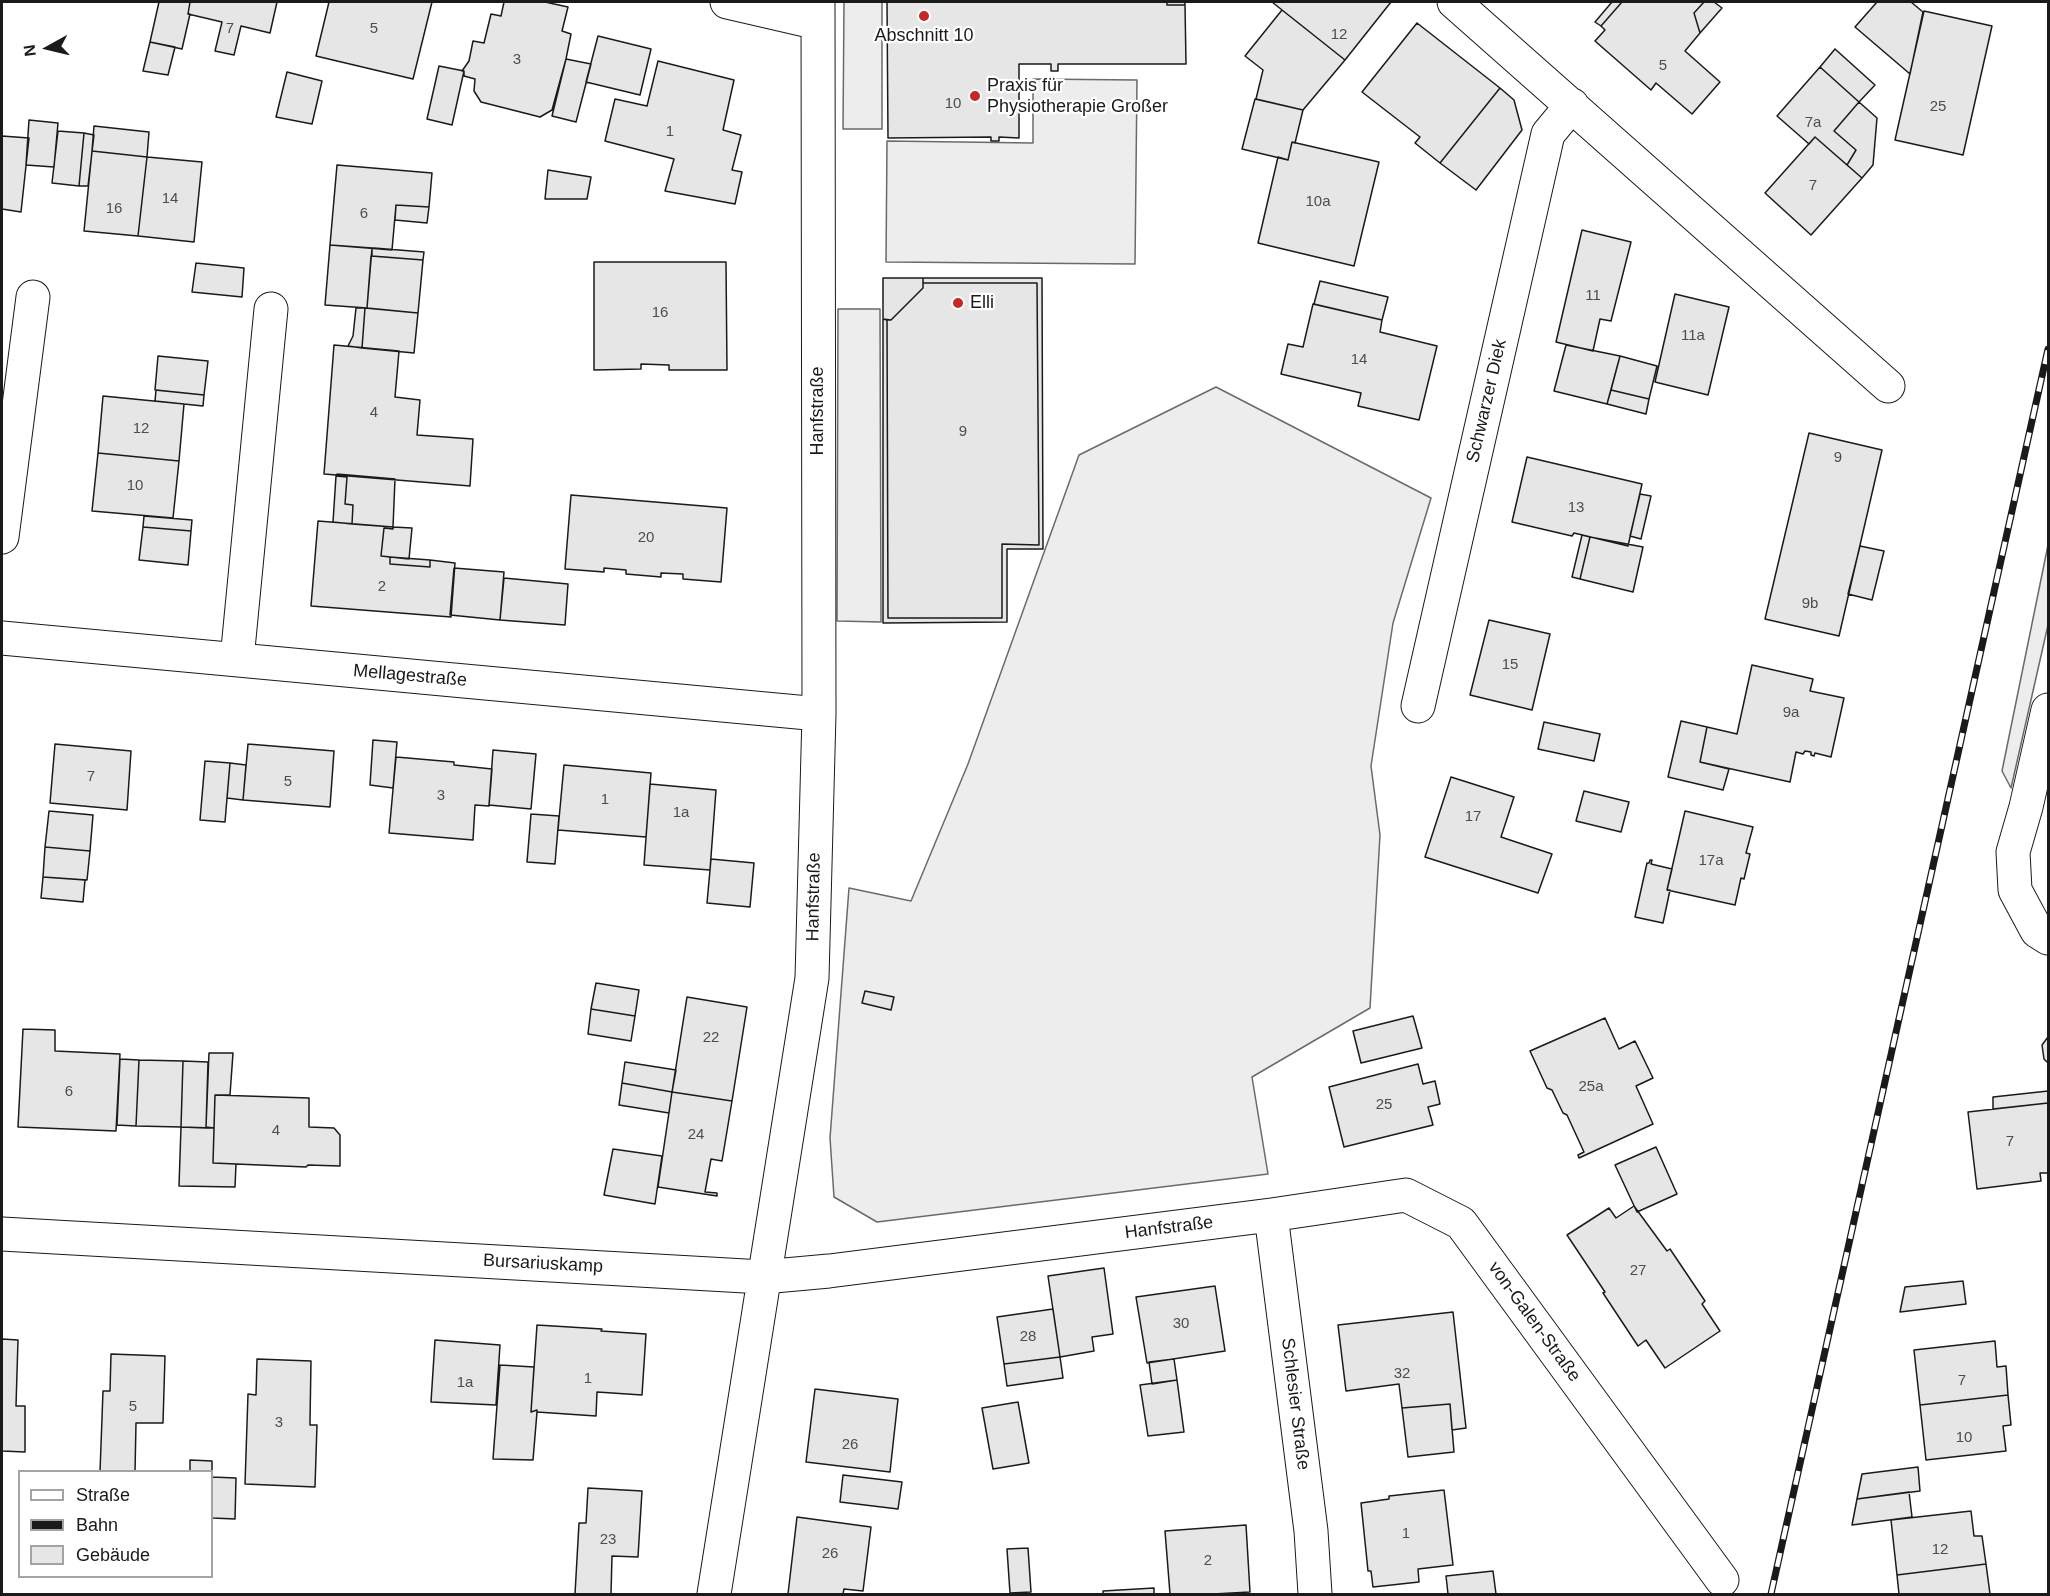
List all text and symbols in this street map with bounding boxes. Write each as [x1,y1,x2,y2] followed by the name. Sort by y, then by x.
[917,9,931,23] marker: Abschnitt 10
[18,18,78,78] north arrow
[226,20,234,38] house number: 7
[370,20,378,38] house number: 5
[874,25,974,47] place label: Abschnitt 10
[1331,26,1347,44] house number: 12
[20,44,39,57] text: N
[513,51,521,69] house number: 3
[1659,57,1667,75] house number: 5
[987,75,1168,118] place label: Praxis für Physiotherapie Großer
[968,89,982,103] marker: Praxis für Physiotherapie Großer
[945,95,961,113] house number: 10
[1930,98,1946,116] house number: 25
[1805,114,1821,132] house number: 7a
[666,123,674,141] house number: 1
[1809,177,1817,195] house number: 7
[162,190,178,208] house number: 14
[1305,193,1331,211] house number: 10a
[106,200,122,218] house number: 16
[360,205,368,223] house number: 6
[1585,287,1601,305] house number: 11
[970,292,994,314] place label: Elli
[951,296,965,310] marker: Elli
[652,304,668,322] house number: 16
[1681,327,1705,345] house number: 11a
[1462,337,1512,465] street label: Schwarzer Diek
[1351,351,1367,369] house number: 14
[807,366,829,456] street label: Hanfstraße
[370,404,378,422] house number: 4
[133,420,149,438] house number: 12
[959,423,967,441] house number: 9
[1834,449,1842,467] house number: 9
[127,477,143,495] house number: 10
[1568,499,1584,517] house number: 13
[638,529,654,547] house number: 20
[378,578,386,596] house number: 2
[1802,595,1818,613] house number: 9b
[1502,656,1518,674] house number: 15
[352,660,468,692] street label: Mellagestraße
[1783,704,1799,722] house number: 9a
[87,768,95,786] house number: 7
[284,773,292,791] house number: 5
[437,787,445,805] house number: 3
[601,791,609,809] house number: 1
[673,804,689,822] house number: 1a
[1465,808,1481,826] house number: 17
[802,852,826,942] street label: Hanfstraße
[1698,852,1724,870] house number: 17a
[703,1029,719,1047] house number: 22
[1578,1078,1604,1096] house number: 25a
[65,1083,73,1101] house number: 6
[1376,1096,1392,1114] house number: 25
[272,1122,280,1140] house number: 4
[688,1126,704,1144] house number: 24
[2006,1133,2014,1151] house number: 7
[1123,1212,1215,1244] street label: Hanfstraße
[482,1250,604,1278] street label: Bursariuskamp
[1483,1258,1585,1386] street label: von-Galen-Straße
[1630,1262,1646,1280] house number: 27
[1173,1315,1189,1333] house number: 30
[1020,1328,1036,1346] house number: 28
[1276,1337,1314,1471] street label: Schlesier Straße
[1394,1365,1410,1383] house number: 32
[584,1370,592,1388] house number: 1
[1958,1372,1966,1390] house number: 7
[457,1374,473,1392] house number: 1a
[129,1398,137,1416] house number: 5
[275,1414,283,1432] house number: 3
[1956,1429,1972,1447] house number: 10
[842,1436,858,1454] house number: 26
[18,1470,213,1578] legend
[76,1485,130,1505] text: Straße
[76,1515,118,1535] text: Bahn
[1402,1525,1410,1543] house number: 1
[600,1531,616,1549] house number: 23
[1932,1541,1948,1559] house number: 12
[76,1545,150,1565] text: Gebäude
[822,1545,838,1563] house number: 26
[1204,1552,1212,1570] house number: 2

